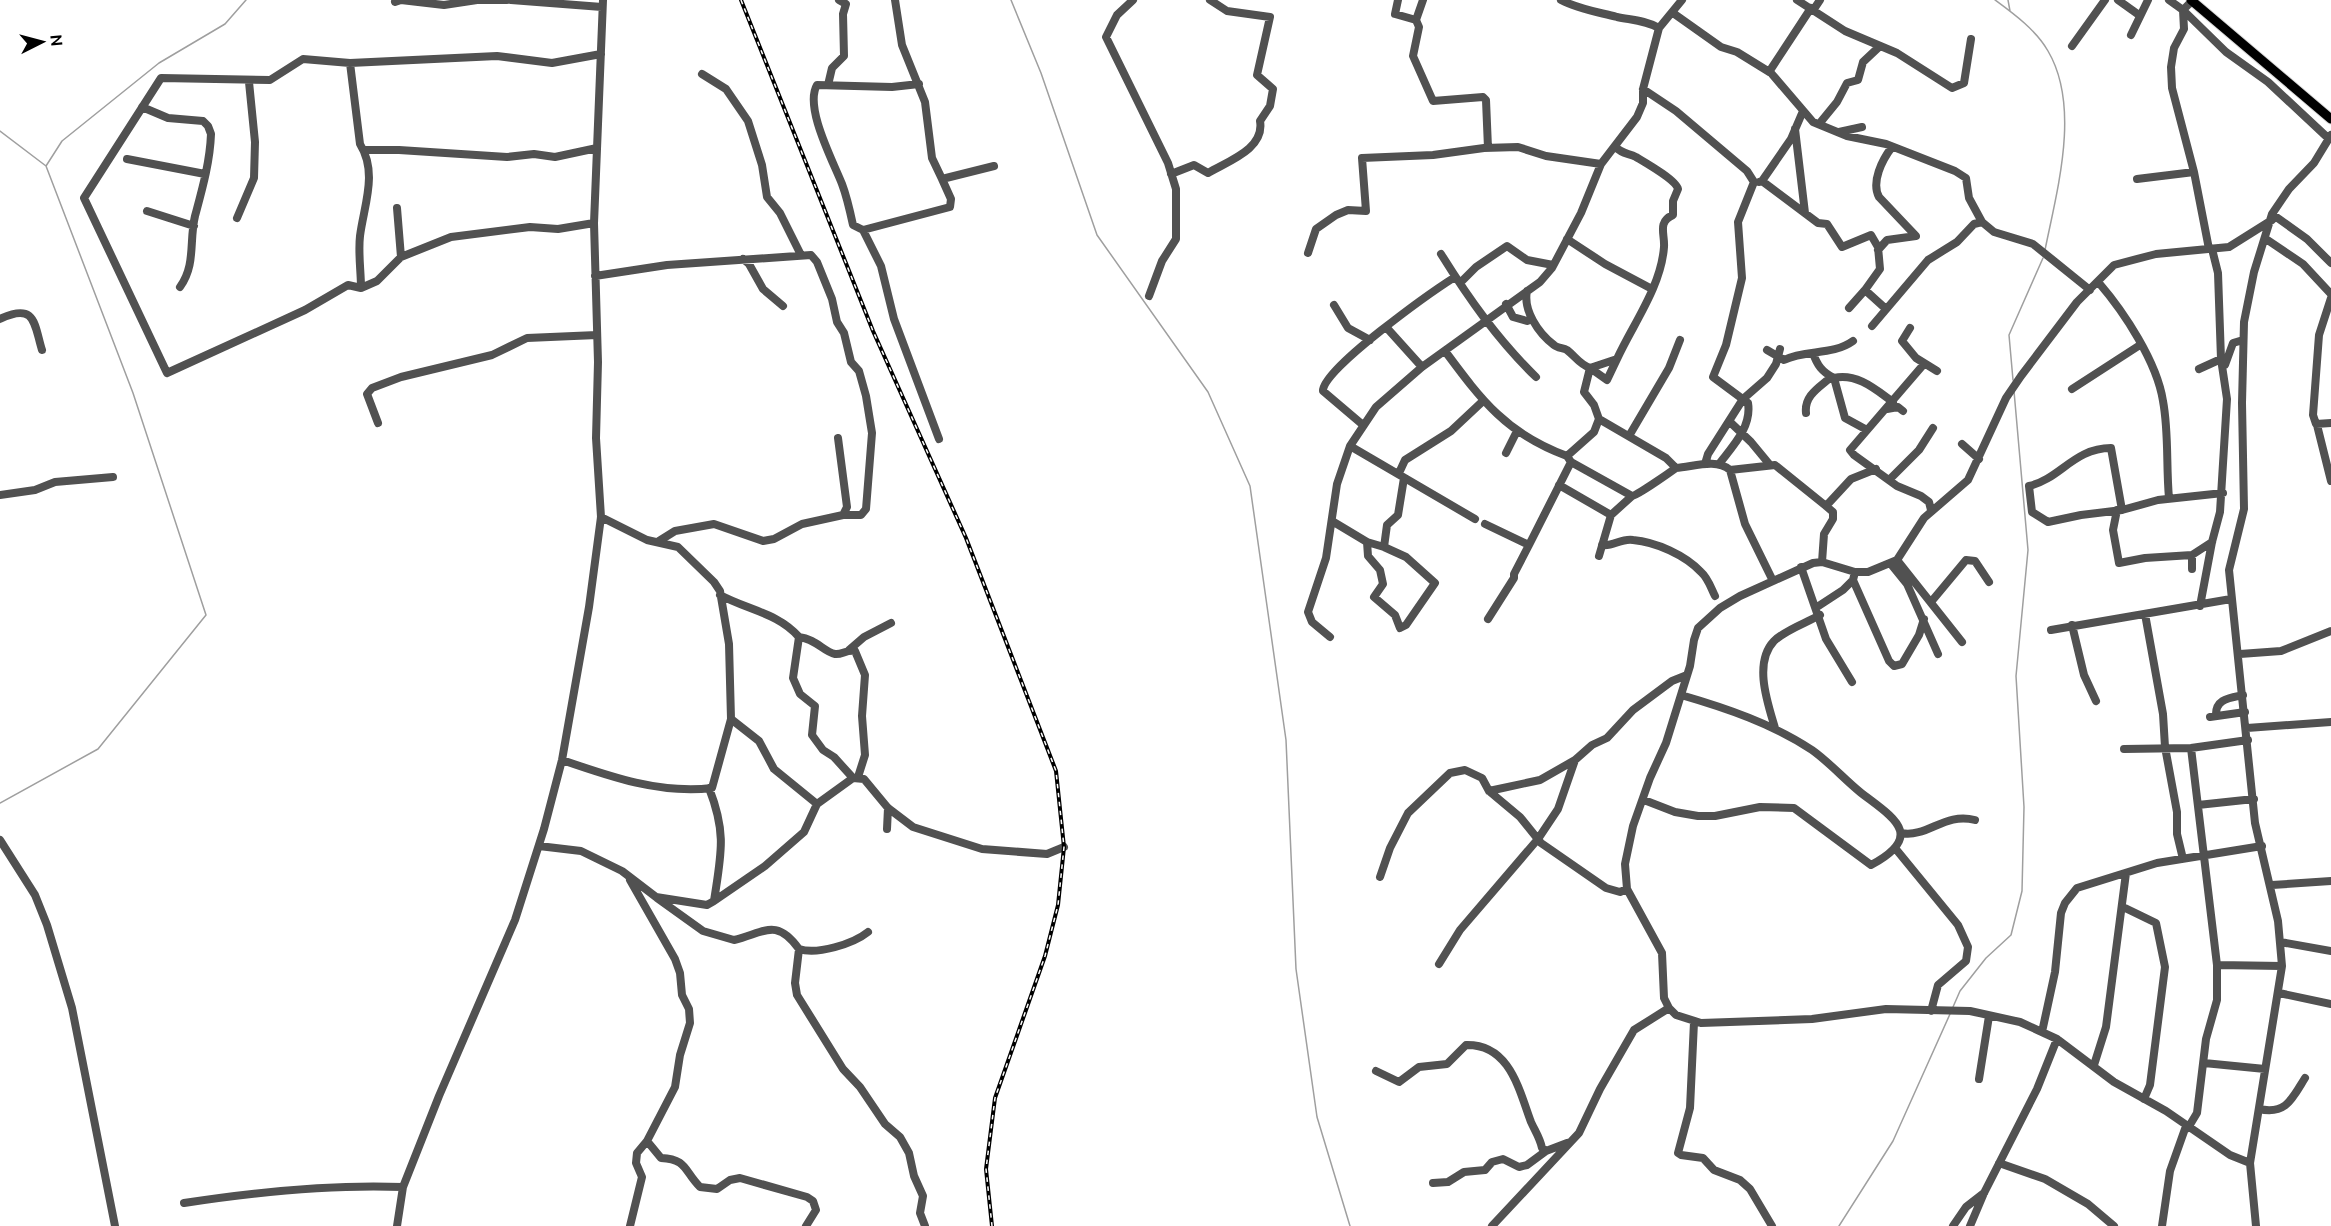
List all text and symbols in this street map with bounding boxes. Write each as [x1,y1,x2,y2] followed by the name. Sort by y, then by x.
[12,12,72,72] north arrow
[47,34,66,47] text: N

